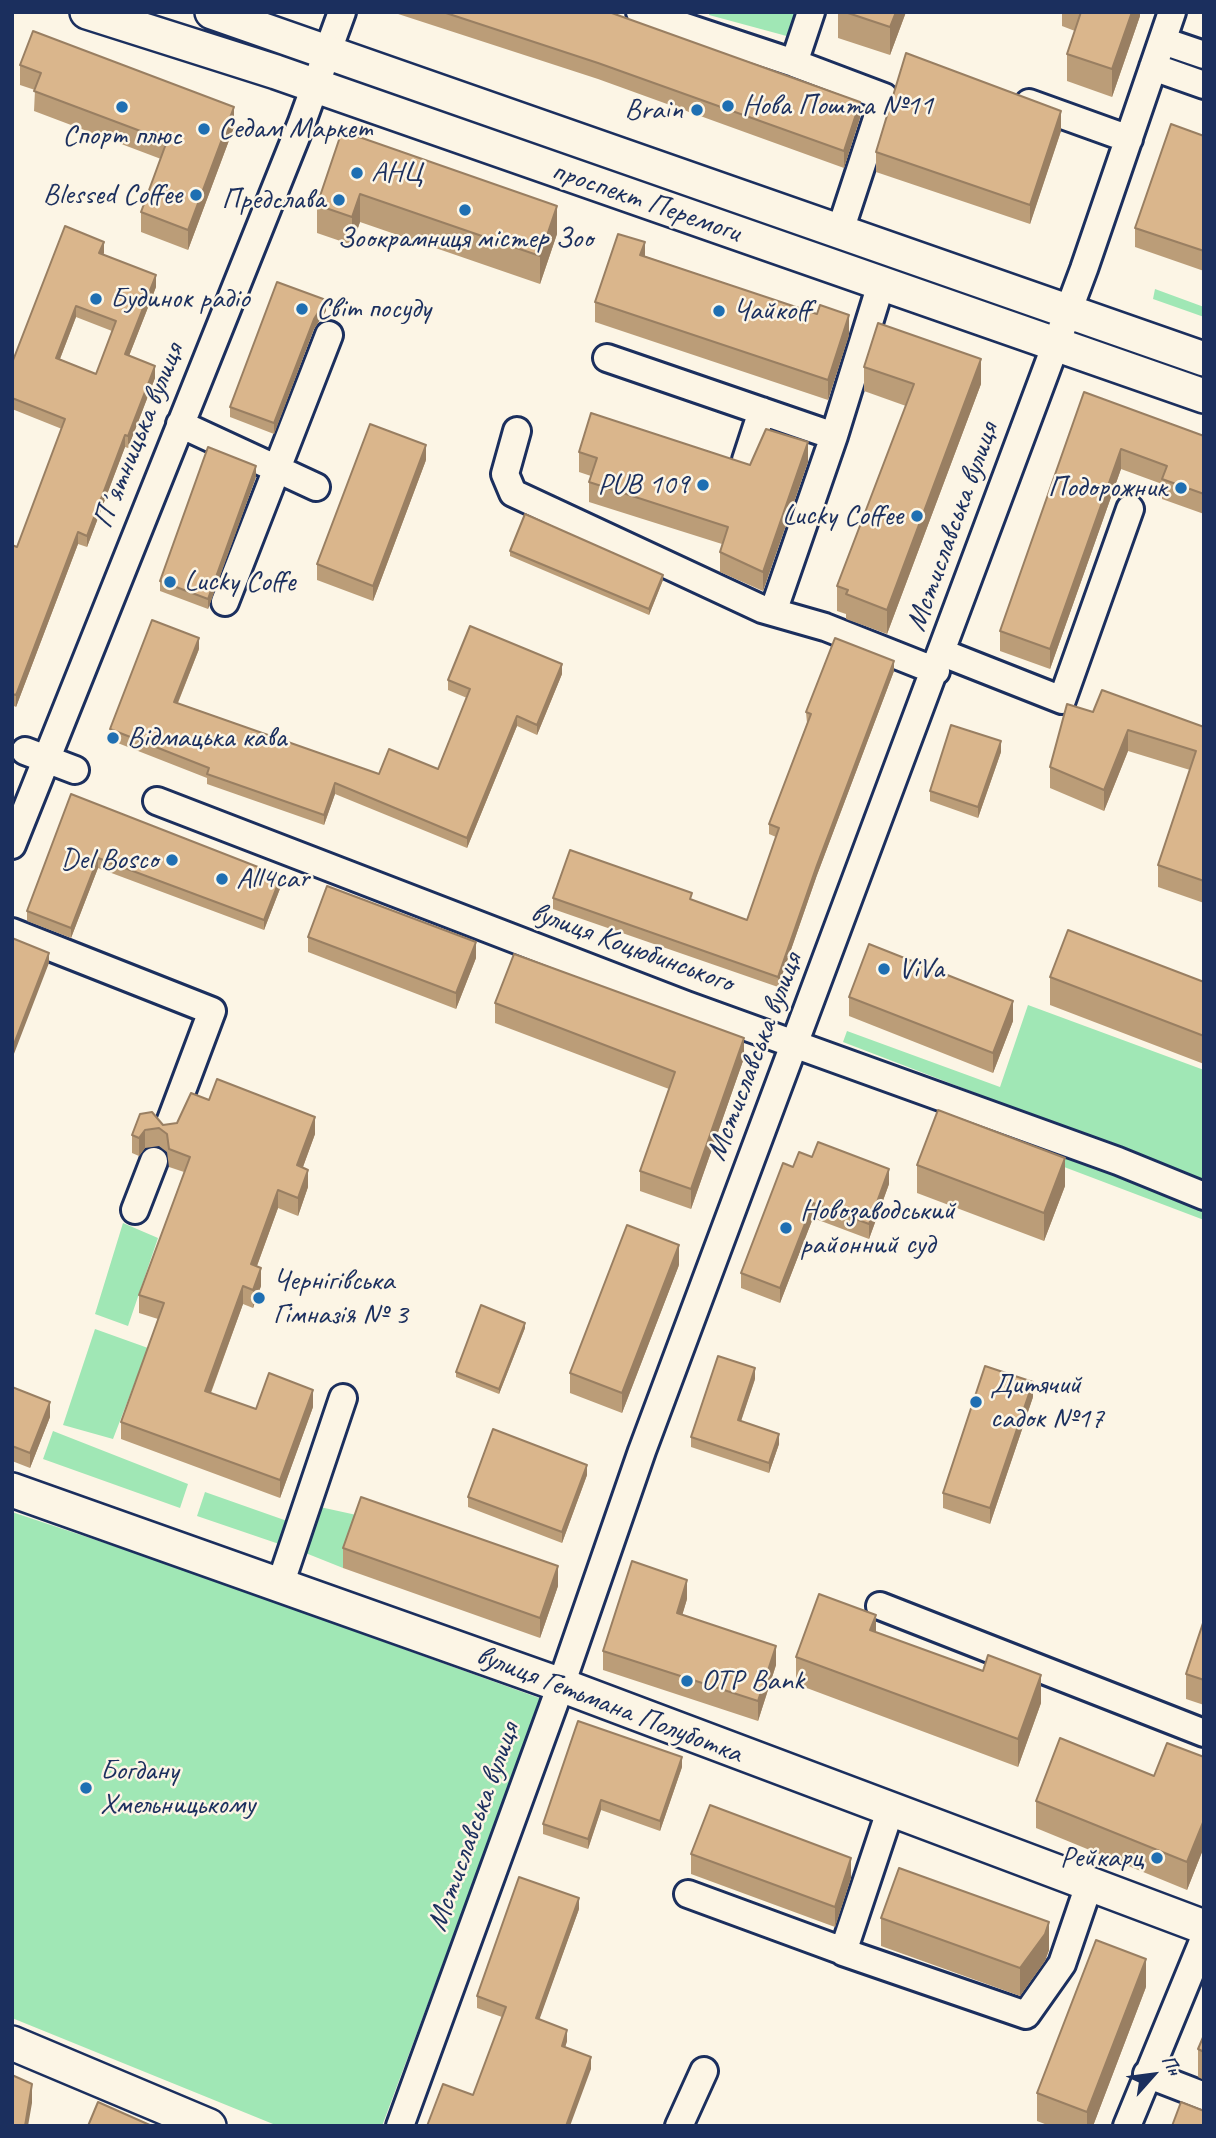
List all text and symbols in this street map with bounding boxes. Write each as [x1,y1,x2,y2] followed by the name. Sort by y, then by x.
[742,88,933,124] place label: Нова Пошта №11
[625,92,683,128] place label: Brain
[720,98,736,114] marker: Нова Пошта №11
[114,99,130,115] marker: Спорт плюс
[689,102,705,118] marker: Brain
[218,111,372,147] place label: Седам Маркет
[62,118,182,154] place label: Спорт плюс
[196,121,212,137] marker: Седам Маркет
[547,153,745,251] street label: проспект Перемоги
[371,155,422,191] place label: АНЦ
[349,165,365,181] marker: АНЦ
[43,177,182,213] place label: Blessed Coffee
[221,182,325,218] place label: Предслава
[188,187,204,203] marker: Blessed Coffee
[331,192,347,208] marker: Предслава
[457,202,473,218] marker: Зоокрамниця містер Зоо
[337,221,593,257] place label: Зоокрамниця містер Зоо
[110,281,250,317] place label: Будинок радіо
[88,291,104,307] marker: Будинок радіо
[316,291,431,327] place label: Світ посуду
[733,293,811,329] place label: Чайкоff
[294,301,310,317] marker: Світ посуду
[711,303,727,319] marker: Чайкоff
[86,338,192,534] street label: Пʼятницька вулиця
[899,418,1007,636] street label: Мстиславська вулиця
[598,467,689,503] place label: PUB 109
[1048,470,1167,506] place label: Подорожник
[695,477,711,493] marker: PUB 109
[1173,480,1189,496] marker: Подорожник
[782,498,903,534] place label: Lucky Coffee
[909,508,925,524] marker: Lucky Coffee
[184,564,295,600] place label: Lucky Coffe
[162,574,178,590] marker: Lucky Coffe
[127,720,286,756] place label: Відмацька кава
[105,730,121,746] marker: Відмацька кава
[60,842,158,878] place label: Del Bosco
[164,852,180,868] marker: Del Bosco
[236,861,309,897] place label: All4car
[214,871,230,887] marker: All4car
[526,895,738,1001] street label: вулиця Коцюбинського
[699,948,811,1166] street label: Мстиславська вулиця
[898,951,944,987] place label: ViVa
[876,961,892,977] marker: ViVa
[800,1193,955,1264] place label: Новозаводський районний суд
[778,1220,794,1236] marker: Новозаводський районний суд
[273,1263,408,1334] place label: Чернігівська Гімназія № 3
[251,1290,267,1306] marker: Чернігівська Гімназія № 3
[990,1367,1104,1438] place label: Дитячий садок №17
[968,1394,984,1410] marker: Дитячий садок №17
[471,1638,747,1772] street label: вулиця Гетьмана Полуботка
[701,1663,804,1699] place label: OTP Bank
[679,1673,695,1689] marker: OTP Bank
[420,1718,528,1936] street label: Мстиславська вулиця
[100,1753,255,1824] place label: Богдану Хмельницькому
[78,1780,94,1796] marker: Богдану Хмельницькому
[1060,1840,1143,1876] place label: Рейкарц
[1149,1850,1165,1866] marker: Рейкарц
[1118,2040,1188,2110] north arrow
[1156,2051,1187,2080] text: Пн

